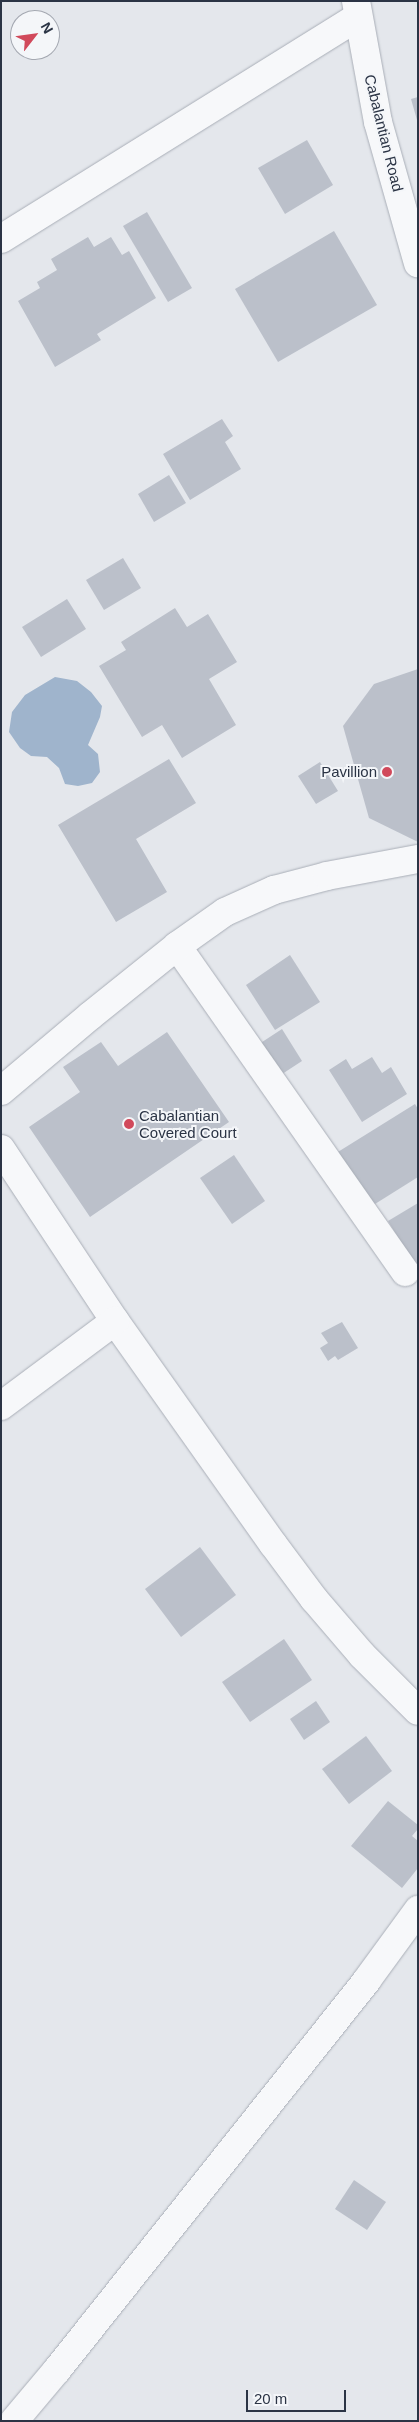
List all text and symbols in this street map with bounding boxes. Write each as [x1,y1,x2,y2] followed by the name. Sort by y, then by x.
[10,10,60,60] north arrow
[38,20,57,36] text: N
[361,73,407,193] street label: Cabalantian Road
[321,763,377,781] place label: Pavillion
[381,766,393,778] marker: Pavillion
[139,1106,237,1141] place label: Cabalantian Covered Court
[123,1118,135,1130] marker: Cabalantian Covered Court
[249,2380,349,2412] scale bar
[254,2390,287,2407] text: 20 m

